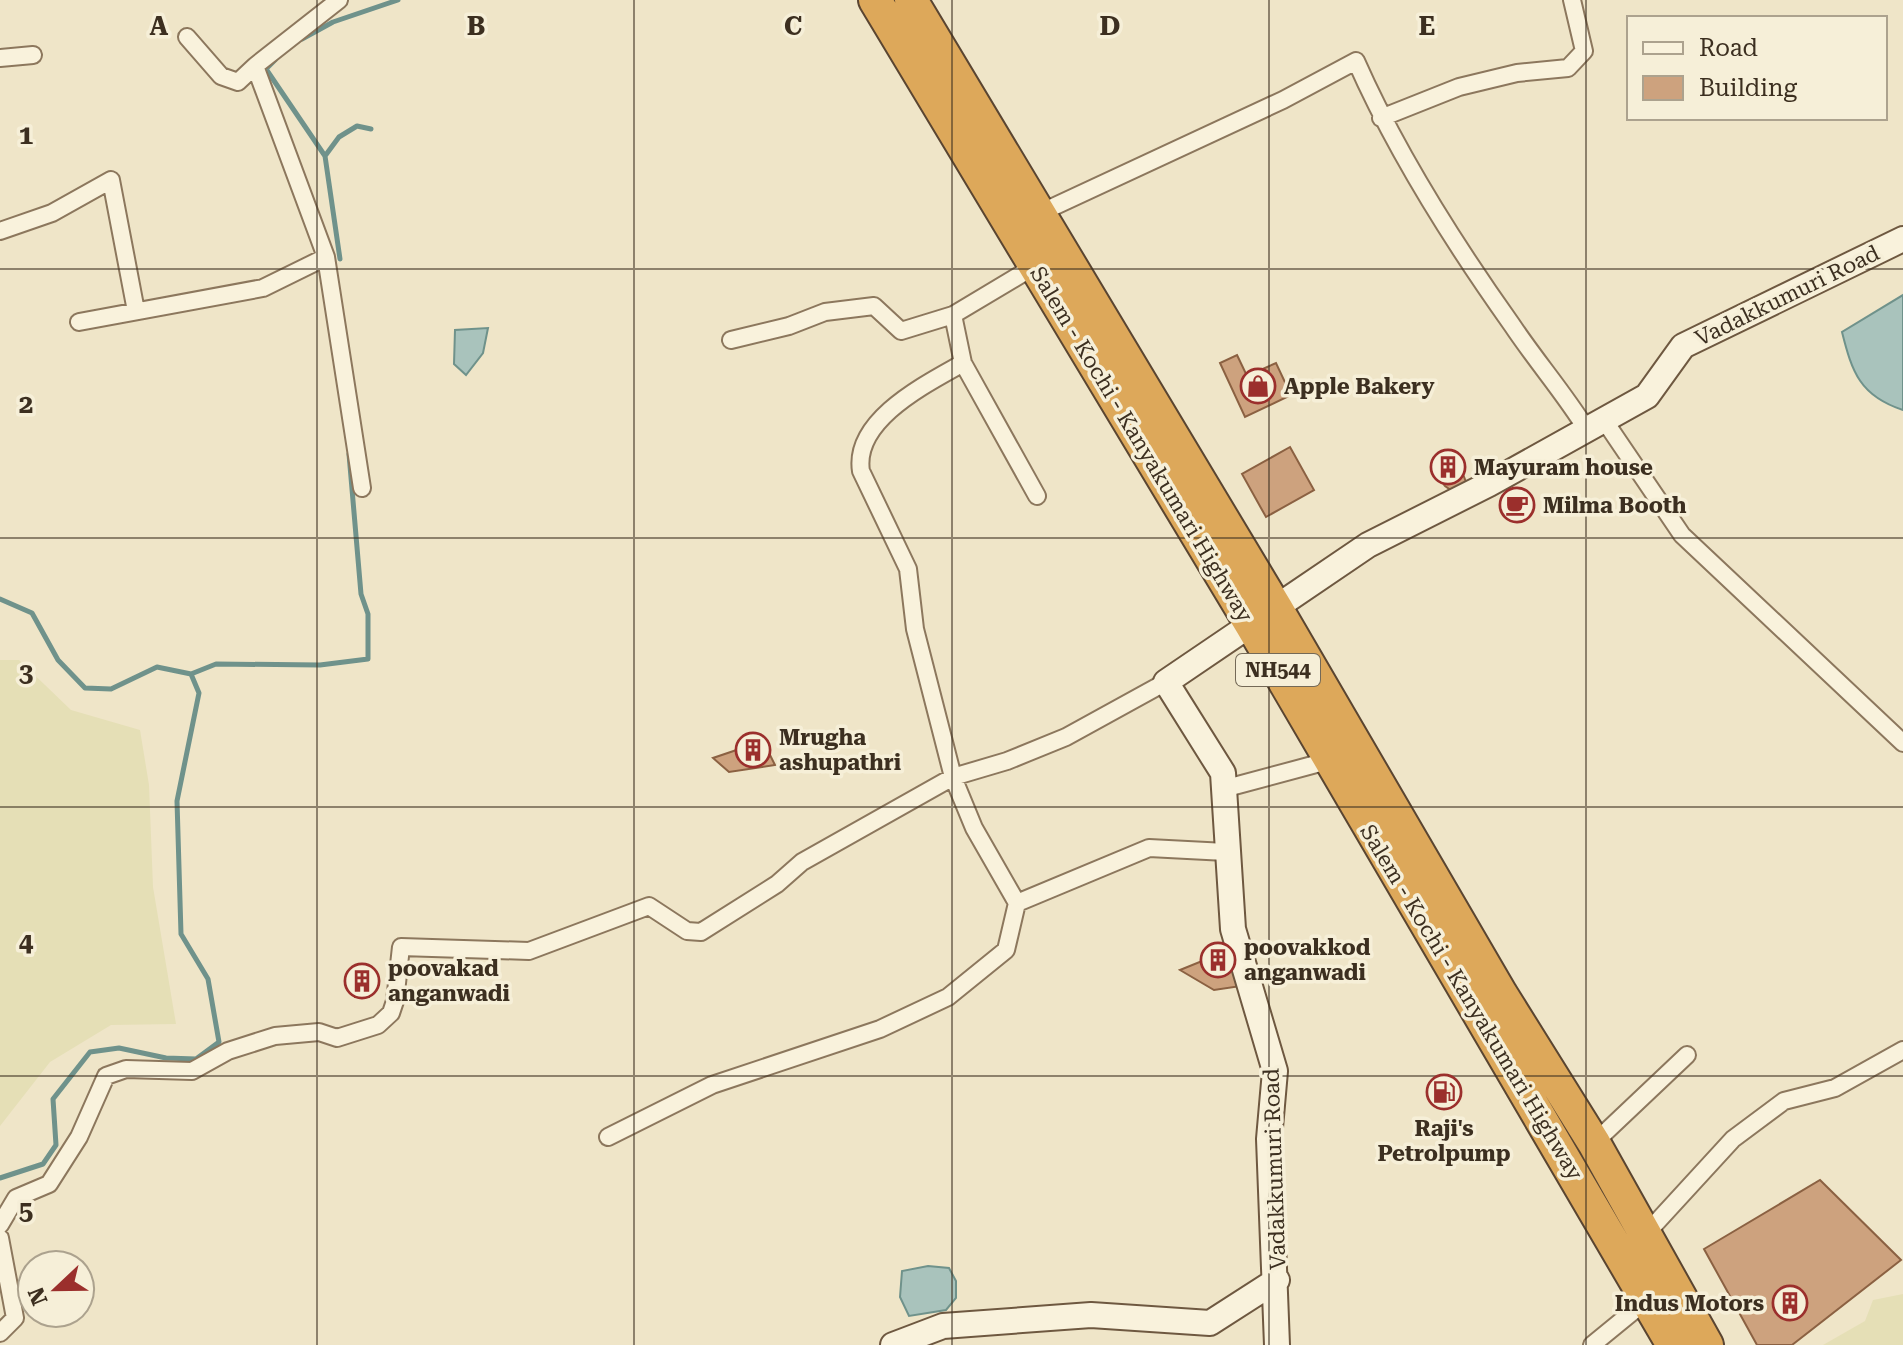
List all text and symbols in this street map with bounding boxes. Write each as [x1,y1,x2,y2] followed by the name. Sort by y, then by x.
[150,11,169,41] text: A
[467,11,485,41] text: B
[784,11,802,41] text: C
[1100,11,1120,41] text: D
[1419,11,1435,41] text: E
[1627,16,1887,120] legend
[1699,34,1758,62] text: Road
[1699,74,1797,102] text: Building
[19,120,33,150] text: 1
[1691,240,1883,351] street label: Vadakkumuri Road
[1025,262,1258,626] street label: Salem - Kochi - Kanyakumari Highway
[1239,367,1277,405] shop icon: Apple Bakery
[1284,374,1435,399] place label: Apple Bakery
[19,389,33,419] text: 2
[1429,448,1467,486] building icon: Mayuram house
[1474,455,1653,480] place label: Mayuram house
[1498,486,1536,524] cafe icon: Milma Booth
[1543,493,1687,518] place label: Milma Booth
[1236,654,1320,686] road number: NH544
[19,658,33,688] text: 3
[779,725,901,775] place label: Mrugha ashupathri
[734,731,772,769] building icon: Mrugha ashupathri
[1355,820,1588,1184] street label: Salem - Kochi - Kanyakumari Highway
[19,927,34,957] text: 4
[1244,935,1371,985] place label: poovakkod anganwadi
[1199,941,1237,979] building icon: poovakkod anganwadi
[388,956,510,1006] place label: poovakad anganwadi
[343,962,381,1000] building icon: poovakad anganwadi
[1258,1068,1291,1270] street label: Vadakkumuri Road
[1425,1073,1463,1111] fuel station icon: Raji's Petrolpump
[1377,1116,1511,1166] place label: Raji's Petrolpump
[19,1196,33,1226] text: 5
[16,1249,96,1329] north arrow
[23,1284,53,1309] text: N
[1771,1284,1809,1322] building icon: Indus Motors
[1615,1291,1764,1316] place label: Indus Motors

